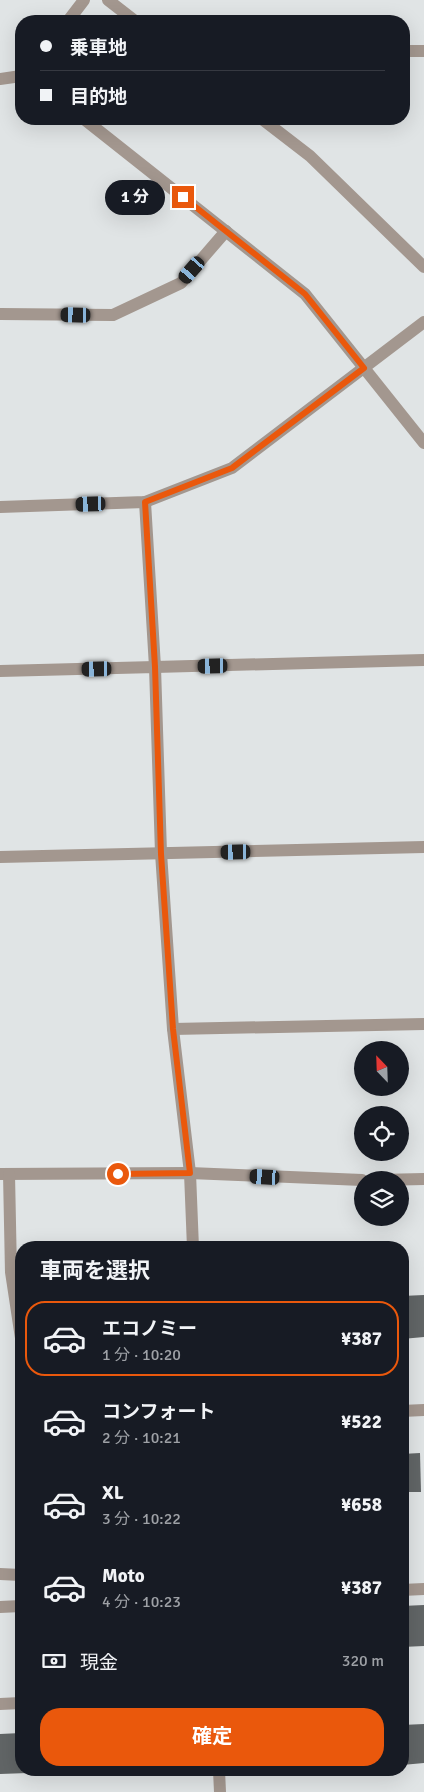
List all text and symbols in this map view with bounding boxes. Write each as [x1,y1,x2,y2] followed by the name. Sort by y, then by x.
[70,36,127,60] text: 乗車地
[70,85,127,109] text: 目的地
[106,180,166,214] callout: 1 分
[172,186,194,208] route end
[121,187,149,207] text: 1 分
[176,254,207,286] car
[60,307,91,323] car
[75,496,106,512] car
[197,658,228,674] car
[81,661,112,677] car
[220,844,251,860] car
[354,1041,409,1096] north arrow
[354,1041,409,1226] map controls
[354,1106,409,1161] button: locate
[107,1163,129,1185] route start
[249,1169,280,1185] car
[354,1171,409,1226] button: layers
[40,1257,150,1284] text: 車両を選択
[42,1316,87,1361] icon: car
[102,1317,197,1341] text: エコノミー
[341,1327,382,1351] text: ¥387
[102,1345,181,1365] text: 1 分 · 10:20
[42,1399,87,1444] icon: car
[102,1400,215,1424] text: コンフォート
[341,1410,382,1434] text: ¥522
[102,1428,181,1448] text: 2 分 · 10:21
[102,1481,124,1505] text: XL
[42,1482,87,1527] icon: car
[341,1493,382,1517] text: ¥658
[102,1509,181,1529] text: 3 分 · 10:22
[102,1564,145,1588] text: Moto
[42,1565,87,1610] icon: car
[341,1576,382,1600] text: ¥387
[102,1592,181,1612] text: 4 分 · 10:23
[40,1647,68,1675] icon: cash
[80,1651,118,1675] text: 現金
[342,1651,384,1671] text: 320 m
[40,1708,384,1766] button: 確定

